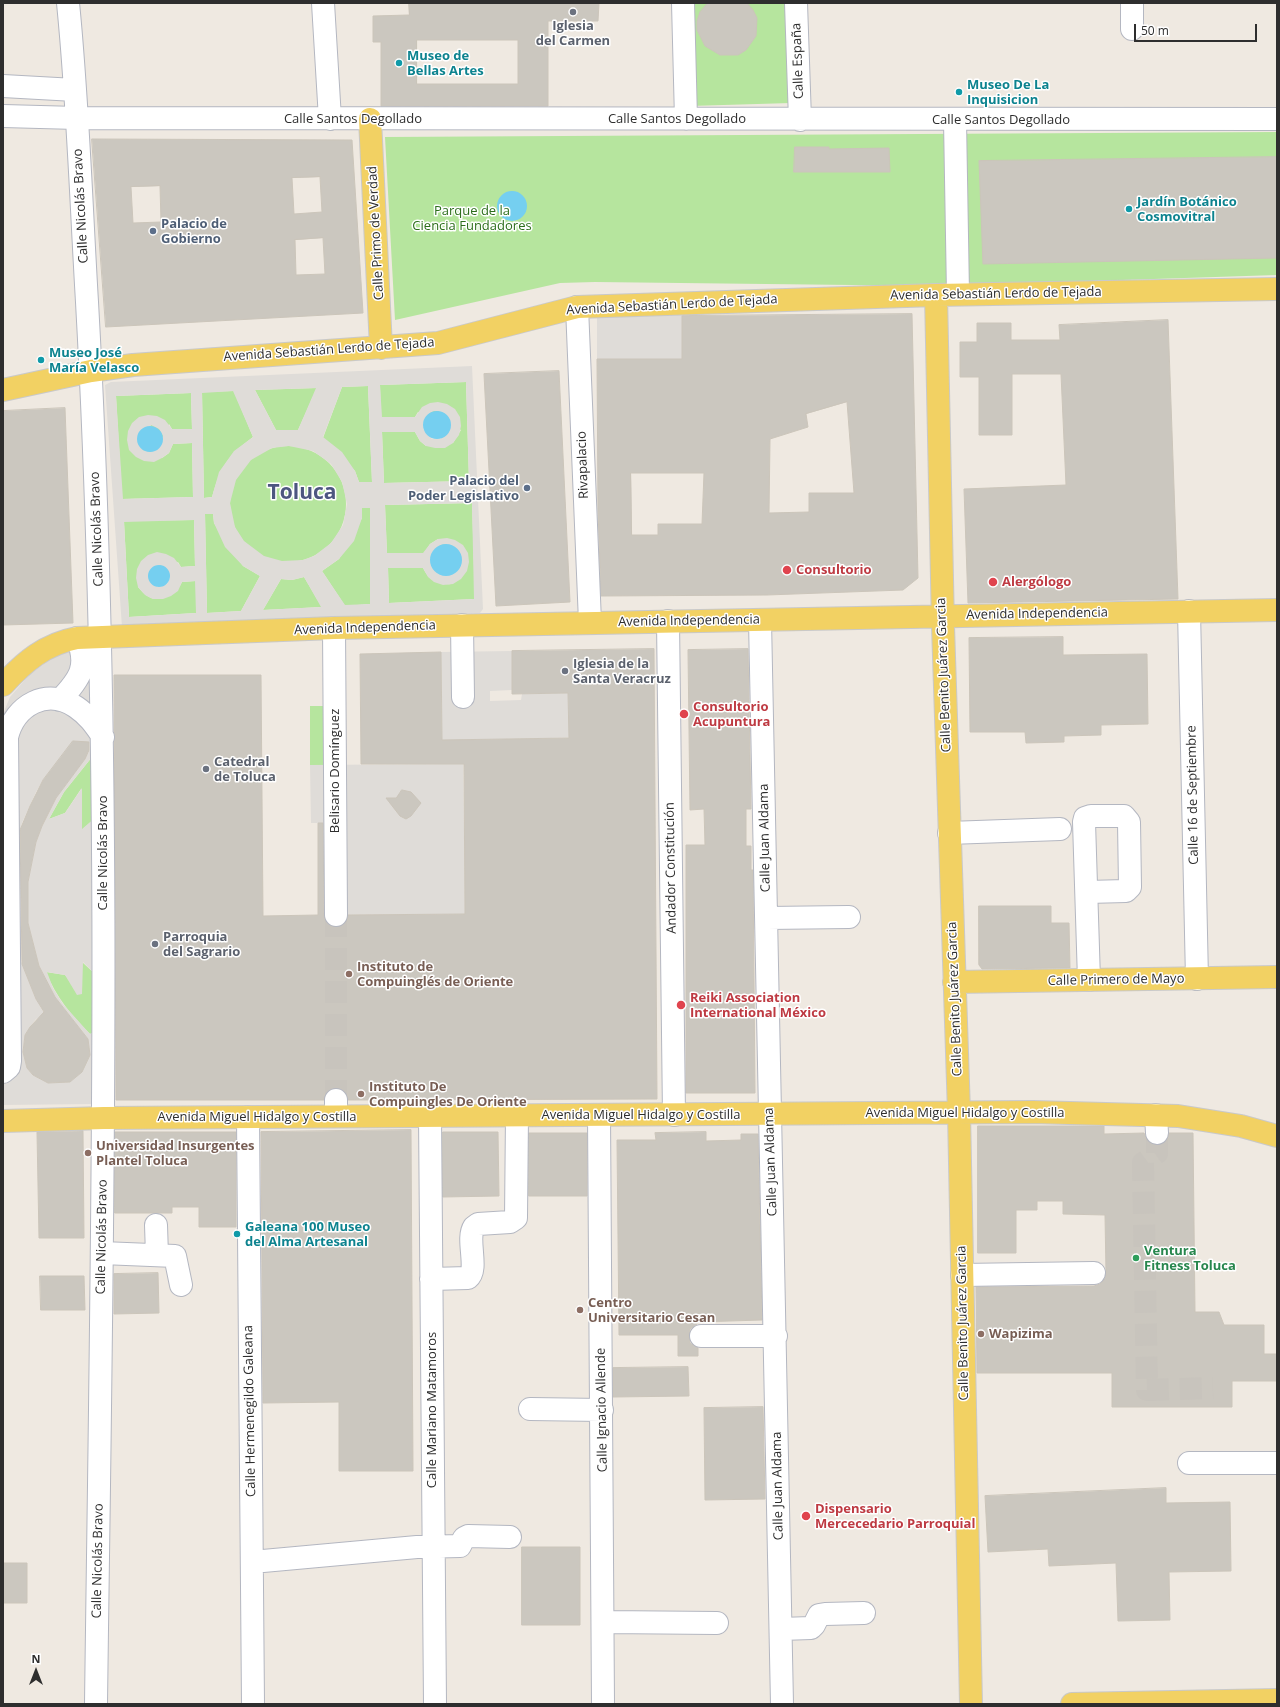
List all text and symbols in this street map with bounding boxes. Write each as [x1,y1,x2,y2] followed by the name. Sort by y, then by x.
[568,7,578,17] marker: Iglesia del Carmen
[1136,16,1259,42] scale bar
[536,18,610,49] place label: Iglesia del Carmen
[1141,22,1169,39] text: 50 m
[789,23,807,99] street label: Calle España
[407,48,484,79] place label: Museo de Bellas Artes
[394,58,404,68] marker: Museo de Bellas Artes
[967,77,1049,108] place label: Museo De La Inquisicion
[954,87,964,97] marker: Museo De La Inquisicion
[284,111,422,127] street label: Calle Santos Degollado
[608,111,746,127] street label: Calle Santos Degollado
[932,112,1070,128] street label: Calle Santos Degollado
[70,148,92,264] street label: Calle Nicolás Bravo
[365,165,387,301] street label: Calle Primo de Verdad
[1137,194,1237,225] place label: Jardín Botánico Cosmovitral
[412,203,532,234] park label: Parque de la Ciencia Fundadores
[1124,204,1134,214] marker: Jardín Botánico Cosmovitral
[161,216,227,247] place label: Palacio de Gobierno
[148,226,158,236] marker: Palacio de Gobierno
[890,284,1102,304] street label: Avenida Sebastián Lerdo de Tejada
[566,292,778,318] street label: Avenida Sebastián Lerdo de Tejada
[223,335,435,365] street label: Avenida Sebastián Lerdo de Tejada
[49,345,139,376] place label: Museo José María Velasco
[36,355,46,365] marker: Museo José María Velasco
[574,431,592,499] street label: Rivapalacio
[87,471,107,587] street label: Calle Nicolás Bravo
[408,473,519,504] place label: Palacio del Poder Legislativo
[268,480,336,506] district label: Toluca
[522,483,532,493] marker: Palacio del Poder Legislativo
[796,562,871,578] place label: Consultorio
[781,564,793,576] marker: Consultorio
[1002,574,1071,590] place label: Alergólogo
[987,576,999,588] marker: Alergólogo
[934,597,954,753] street label: Calle Benito Juárez Garcia
[966,605,1108,623] street label: Avenida Independencia
[618,612,760,630] street label: Avenida Independencia
[294,618,436,638] street label: Avenida Independencia
[573,656,671,687] place label: Iglesia de la Santa Veracruz
[560,666,570,676] marker: Iglesia de la Santa Veracruz
[693,699,770,730] place label: Consultorio Acupuntura
[678,708,690,720] marker: Consultorio Acupuntura
[327,709,343,833] street label: Belisario Domínguez
[1184,725,1202,865] street label: Calle 16 de Septiembre
[214,754,276,785] place label: Catedral de Toluca
[201,764,211,774] marker: Catedral de Toluca
[756,784,774,892] street label: Calle Juan Aldama
[95,795,111,911] street label: Calle Nicolás Bravo
[662,802,680,934] street label: Andador Constitución
[945,921,965,1077] street label: Calle Benito Juárez Garcia
[163,929,240,960] place label: Parroquia del Sagrario
[150,939,160,949] marker: Parroquia del Sagrario
[357,959,513,990] place label: Instituto de Compuinglés de Oriente
[344,969,354,979] marker: Instituto de Compuinglés de Oriente
[1047,971,1185,989] street label: Calle Primero de Mayo
[690,990,826,1021] place label: Reiki Association International México
[675,999,687,1011] marker: Reiki Association International México
[369,1079,527,1110] place label: Instituto De Compuingles De Oriente
[356,1089,366,1099] marker: Instituto De Compuingles De Oriente
[865,1105,1065,1121] street label: Avenida Miguel Hidalgo y Costilla
[541,1107,741,1123] street label: Avenida Miguel Hidalgo y Costilla
[761,1107,781,1217] street label: Calle Juan Aldama
[157,1109,357,1125] street label: Avenida Miguel Hidalgo y Costilla
[96,1138,255,1169] place label: Universidad Insurgentes Plantel Toluca
[83,1148,93,1158] marker: Universidad Insurgentes Plantel Toluca
[93,1179,111,1295] street label: Calle Nicolás Bravo
[245,1219,370,1250] place label: Galeana 100 Museo del Alma Artesanal
[232,1229,242,1239] marker: Galeana 100 Museo del Alma Artesanal
[1144,1243,1236,1274] place label: Ventura Fitness Toluca
[954,1245,972,1401] street label: Calle Benito Juárez Garcia
[1131,1253,1141,1263] marker: Ventura Fitness Toluca
[588,1295,715,1326] place label: Centro Universitario Cesan
[575,1305,585,1315] marker: Centro Universitario Cesan
[241,1325,259,1497] street label: Calle Hermenegildo Galeana
[989,1326,1053,1342] place label: Wapizima
[976,1329,986,1339] marker: Wapizima
[424,1332,440,1488] street label: Calle Mariano Matamoros
[593,1348,611,1472] street label: Calle Ignacio Allende
[769,1432,787,1540] street label: Calle Juan Aldama
[815,1501,975,1532] place label: Dispensario Mercecedario Parroquial
[89,1503,107,1619] street label: Calle Nicolás Bravo
[800,1510,812,1522] marker: Dispensario Mercecedario Parroquial
[16,1651,56,1691] north arrow
[32,1651,40,1666] text: N

